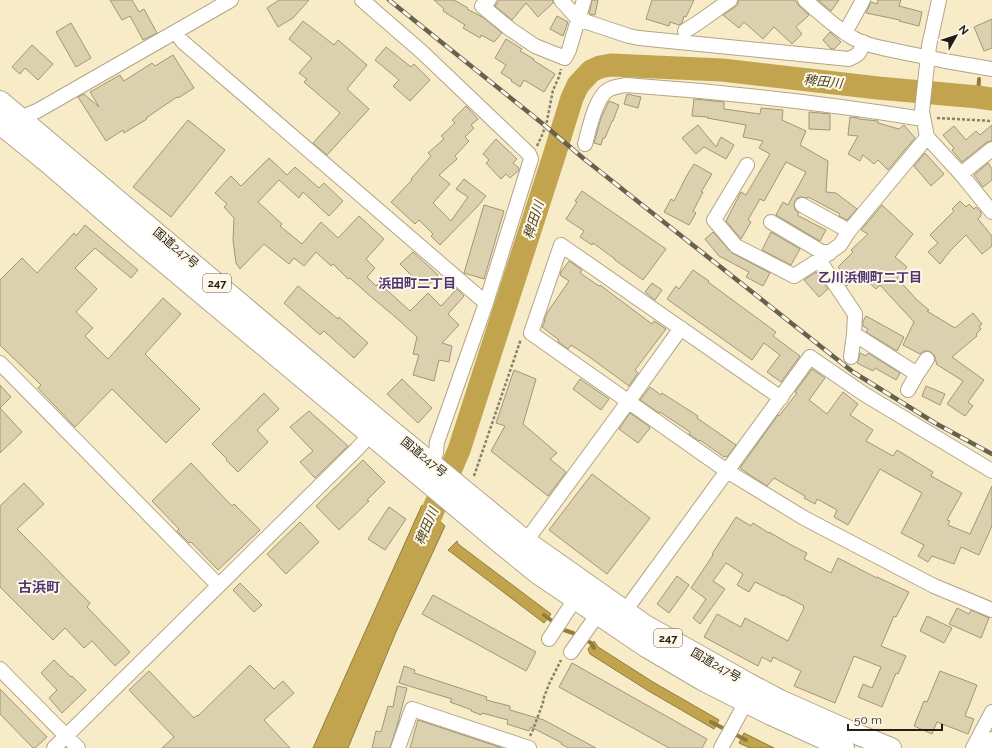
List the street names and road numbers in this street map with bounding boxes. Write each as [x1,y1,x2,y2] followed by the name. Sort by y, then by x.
[150,225,202,271] street label: 国道247号
[203,274,231,292] road number: 247
[398,434,450,480] street label: 国道247号
[654,629,682,647] road number: 247
[689,645,743,685] street label: 国道247号

